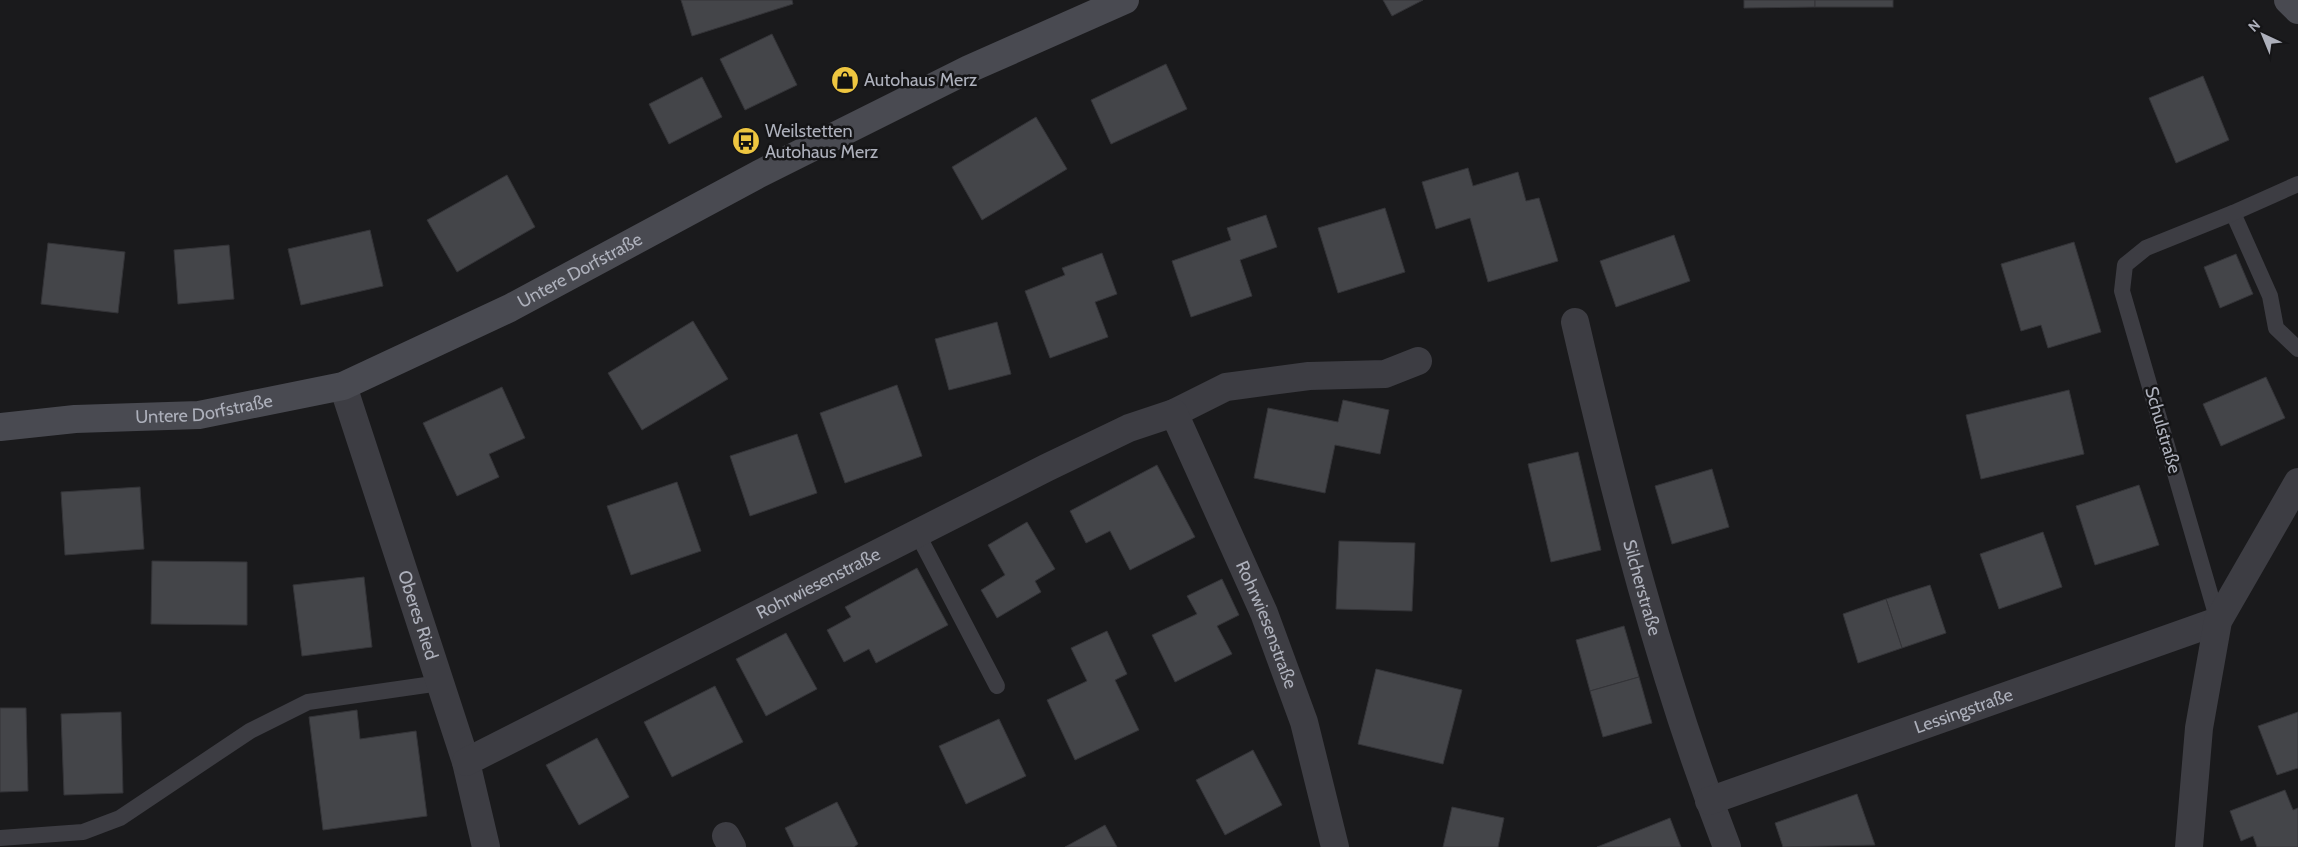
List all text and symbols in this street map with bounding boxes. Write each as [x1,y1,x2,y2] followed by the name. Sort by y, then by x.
[2238,10,2288,60] north arrow
[2244,16,2264,36] text: N
[830,65,860,95] shop icon: Autohaus Merz
[864,69,978,91] place label: Autohaus Merz
[765,120,879,163] place label: Weilstetten Autohaus Merz
[731,126,761,156] bus stop icon: Weilstetten Autohaus Merz
[514,228,646,313] street label: Untere Dorfstraße
[2140,384,2186,476] street label: Schulstraße
[135,389,274,428] street label: Untere Dorfstraße
[1618,537,1666,638] street label: Silcherstraße
[753,543,884,624] street label: Rohrwiesenstraße
[1231,557,1302,692] street label: Rohrwiesenstraße
[393,567,443,663] street label: Oberes Ried
[1911,683,2016,739] street label: Lessingstraße

